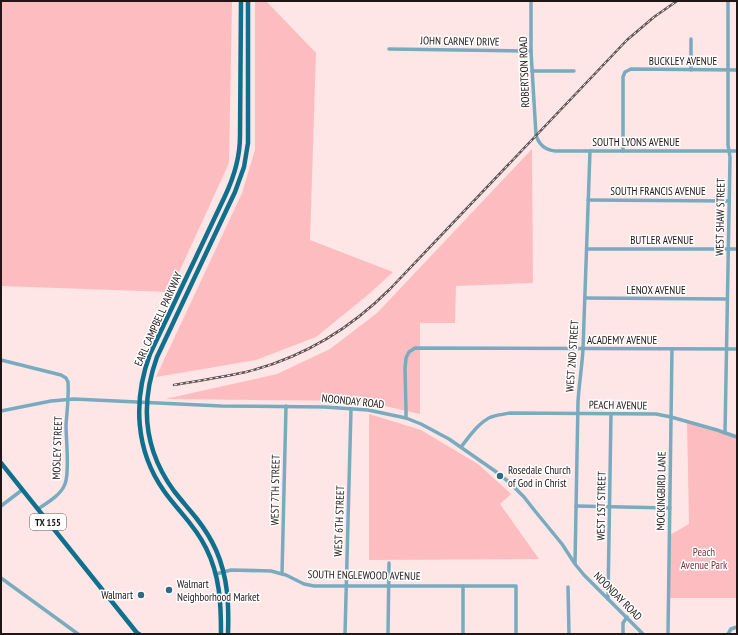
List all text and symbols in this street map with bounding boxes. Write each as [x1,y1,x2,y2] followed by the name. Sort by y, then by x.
[419,33,500,49] street label: JOHN CARNEY DRIVE
[516,36,532,108] street label: ROBERTSON ROAD
[649,54,717,68] street label: BUCKLEY AVENUE
[592,135,680,149] street label: SOUTH LYONS AVENUE
[712,178,728,256] street label: WEST SHAW STREET
[610,184,706,198] street label: SOUTH FRANCIS AVENUE
[630,233,694,247] street label: BUTLER AVENUE
[131,270,185,368] street label: EARL CAMPBELL PARKWAY
[626,283,686,297] street label: LENOX AVENUE
[563,320,581,392] street label: WEST 2ND STREET
[587,333,657,347] street label: ACADEMY AVENUE
[321,391,385,411] street label: NOONDAY ROAD
[589,397,648,413] street label: PEACH AVENUE
[49,416,65,480] street label: MOSLEY STREET
[653,451,669,531] street label: MOCKINGBIRD LANE
[267,454,283,526] street label: WEST 7TH STREET
[508,463,571,490] place label: Rosedale Church of God in Christ
[495,471,505,481] marker: Rosedale Church of God in Christ
[593,471,609,541] street label: WEST 1ST STREET
[331,485,347,557] street label: WEST 6TH STREET
[30,514,66,530] road number: TX 155
[681,545,728,572] park label: Peach Avenue Park
[307,567,421,583] street label: SOUTH ENGLEWOOD AVENUE
[591,569,645,623] street label: NOONDAY ROAD
[177,577,260,604] place label: Walmart Neighborhood Market
[164,585,174,595] marker: Walmart Neighborhood Market
[101,588,133,602] place label: Walmart
[136,590,146,600] marker: Walmart

